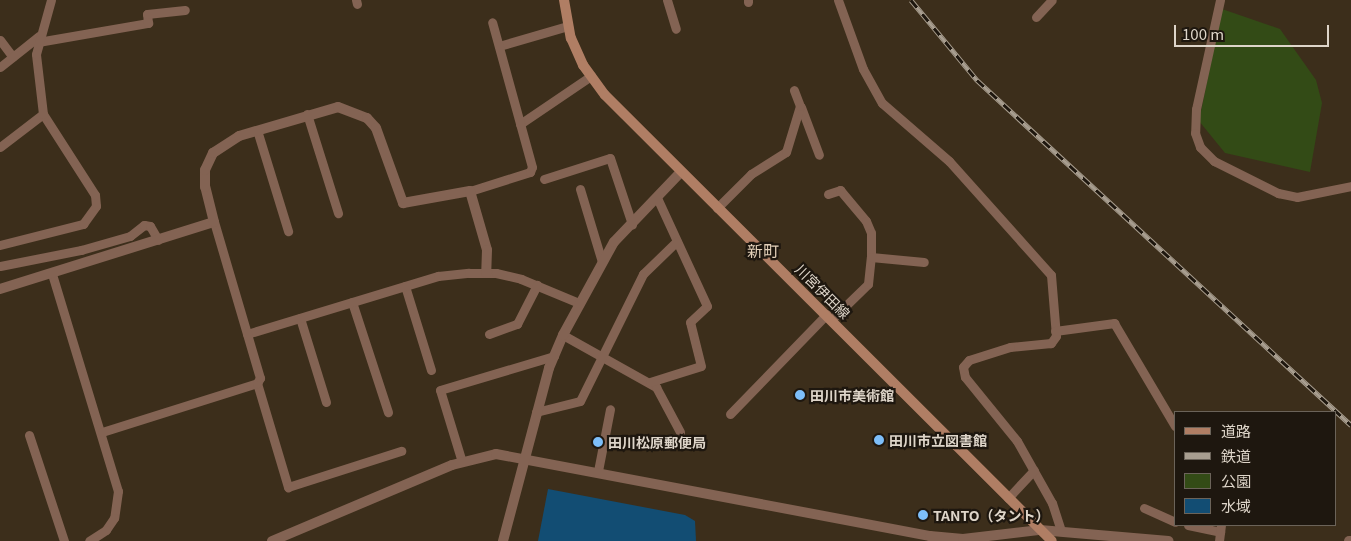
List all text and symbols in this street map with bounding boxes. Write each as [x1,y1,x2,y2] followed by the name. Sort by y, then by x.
[1176,15,1331,47] scale bar
[1182,23,1224,44] text: 100 m
[747,240,779,260] district label: 新町
[792,260,854,322] street label: 川宮伊田線
[810,387,894,403] place label: 田川市美術館
[794,389,806,401] marker: 田川市美術館
[1174,411,1336,526] legend
[1221,420,1251,441] text: 道路
[889,432,987,448] place label: 田川市立図書館
[608,434,706,450] place label: 田川松原郵便局
[873,434,885,446] marker: 田川市立図書館
[592,436,604,448] marker: 田川松原郵便局
[1221,445,1251,466] text: 鉄道
[1221,470,1251,491] text: 公園
[1221,495,1251,516] text: 水域
[933,507,1050,523] place label: TANTO（タント）
[917,509,929,521] marker: TANTO（タント）

